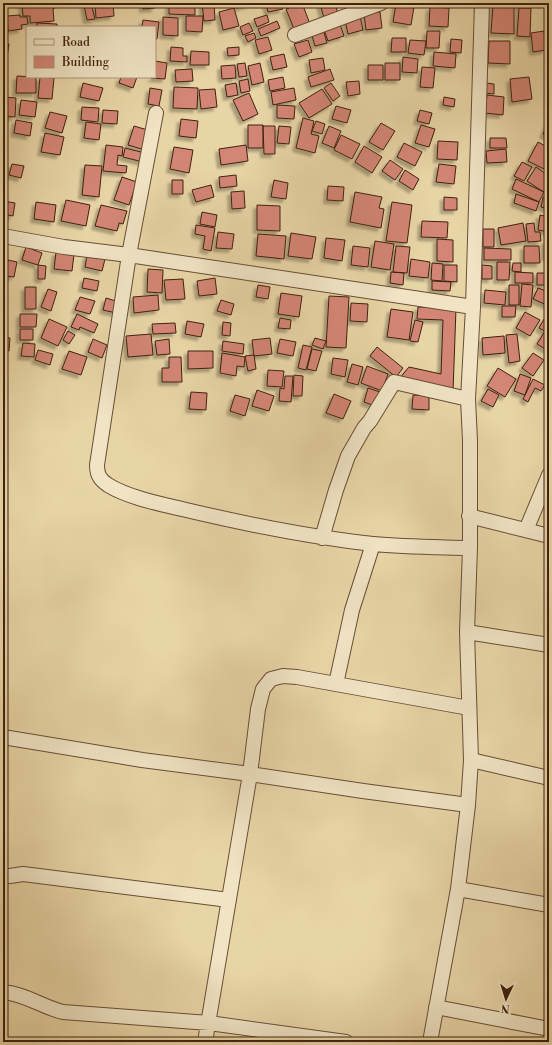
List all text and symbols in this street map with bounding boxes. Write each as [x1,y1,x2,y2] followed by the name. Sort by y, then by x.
[26,26,156,78] legend
[62,35,90,50] text: Road
[61,55,110,70] text: Building
[486,979,526,1019] north arrow
[500,1001,510,1015] text: N

